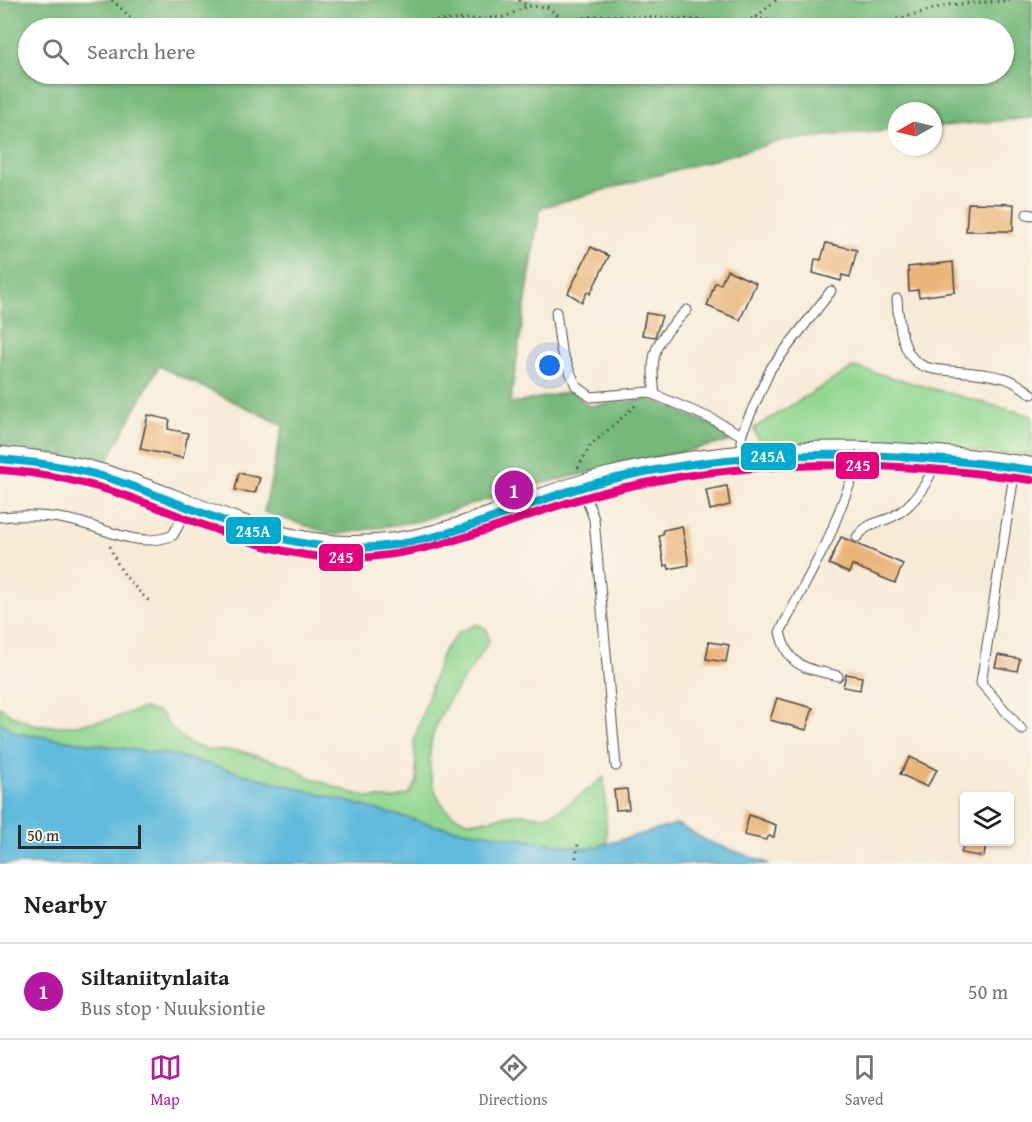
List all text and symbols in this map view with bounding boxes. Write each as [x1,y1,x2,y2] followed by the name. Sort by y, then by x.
[18,18,1014,84] search box
[39,35,72,68] icon: search
[87,35,196,67] text: Search here
[888,102,942,156] north arrow
[535,351,564,380] your location
[740,442,797,471] line badge: 245A
[750,444,786,468] text: 245A
[835,451,880,480] line badge: 245
[846,453,870,477] text: 245
[494,468,534,512] pin: 1
[225,516,282,545] line badge: 245A
[235,519,271,543] text: 245A
[318,543,364,572] line badge: 245
[329,545,353,569] text: 245
[960,792,1014,846] map controls
[960,792,1014,846] button: layers
[18,822,141,850] scale bar
[27,823,59,847] text: 50 m
[24,884,107,923] text: Nearby
[81,961,230,993] text: Siltaniitynlaita
[38,977,49,1006] text: 1
[968,977,1008,1006] text: 50 m
[81,993,266,1022] text: Bus stop · Nuuksiontie
[149,1051,182,1111] tab: Map
[479,1051,548,1111] tab: Directions
[845,1051,883,1111] tab: Saved

